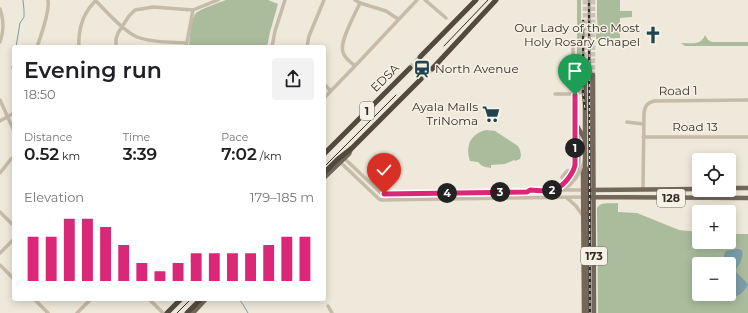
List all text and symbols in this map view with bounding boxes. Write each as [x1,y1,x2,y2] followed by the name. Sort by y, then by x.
[514,20,640,49] place label: Our Lady of the Most Holy Rosary Chapel
[643,25,663,45] church icon: Our Lady of the Most Holy Rosary Chapel
[558,54,592,95] pin
[24,57,162,84] text: Evening run
[272,58,314,100] button: share
[412,59,432,79] station icon: North Avenue
[367,60,402,95] street label: EDSA
[564,60,586,82] icon: arrive
[435,61,519,76] place label: North Avenue
[658,83,698,98] street label: Road 1
[24,86,56,102] text: 18:50
[412,99,478,128] place label: Ayala Malls TriNoma
[360,102,374,120] road number: 1
[481,104,501,124] supermarket icon: Ayala Malls TriNoma
[672,119,718,134] street label: Road 13
[24,130,72,144] text: Distance
[123,130,150,144] text: Time
[221,130,248,144] text: Pace
[565,138,585,158] pin: 1
[573,141,577,155] text: 1
[24,144,59,164] text: 0.52
[123,144,157,164] text: 3:39
[221,144,257,164] text: 7:02
[59,149,80,163] text: km
[257,149,282,163] text: /km
[367,153,401,194] pin
[692,153,736,301] map controls
[692,153,736,197] button: locate
[373,159,395,181] icon: check
[542,180,562,200] pin: 2
[490,182,510,202] pin: 3
[437,183,457,203] pin: 4
[549,183,555,197] text: 2
[497,185,503,199] text: 3
[443,186,451,200] text: 4
[24,189,84,205] text: Elevation
[250,189,314,205] text: 179–185 m
[657,189,685,207] road number: 128
[692,205,736,249] button: +
[581,247,607,265] road number: 173
[692,257,736,301] button: −

